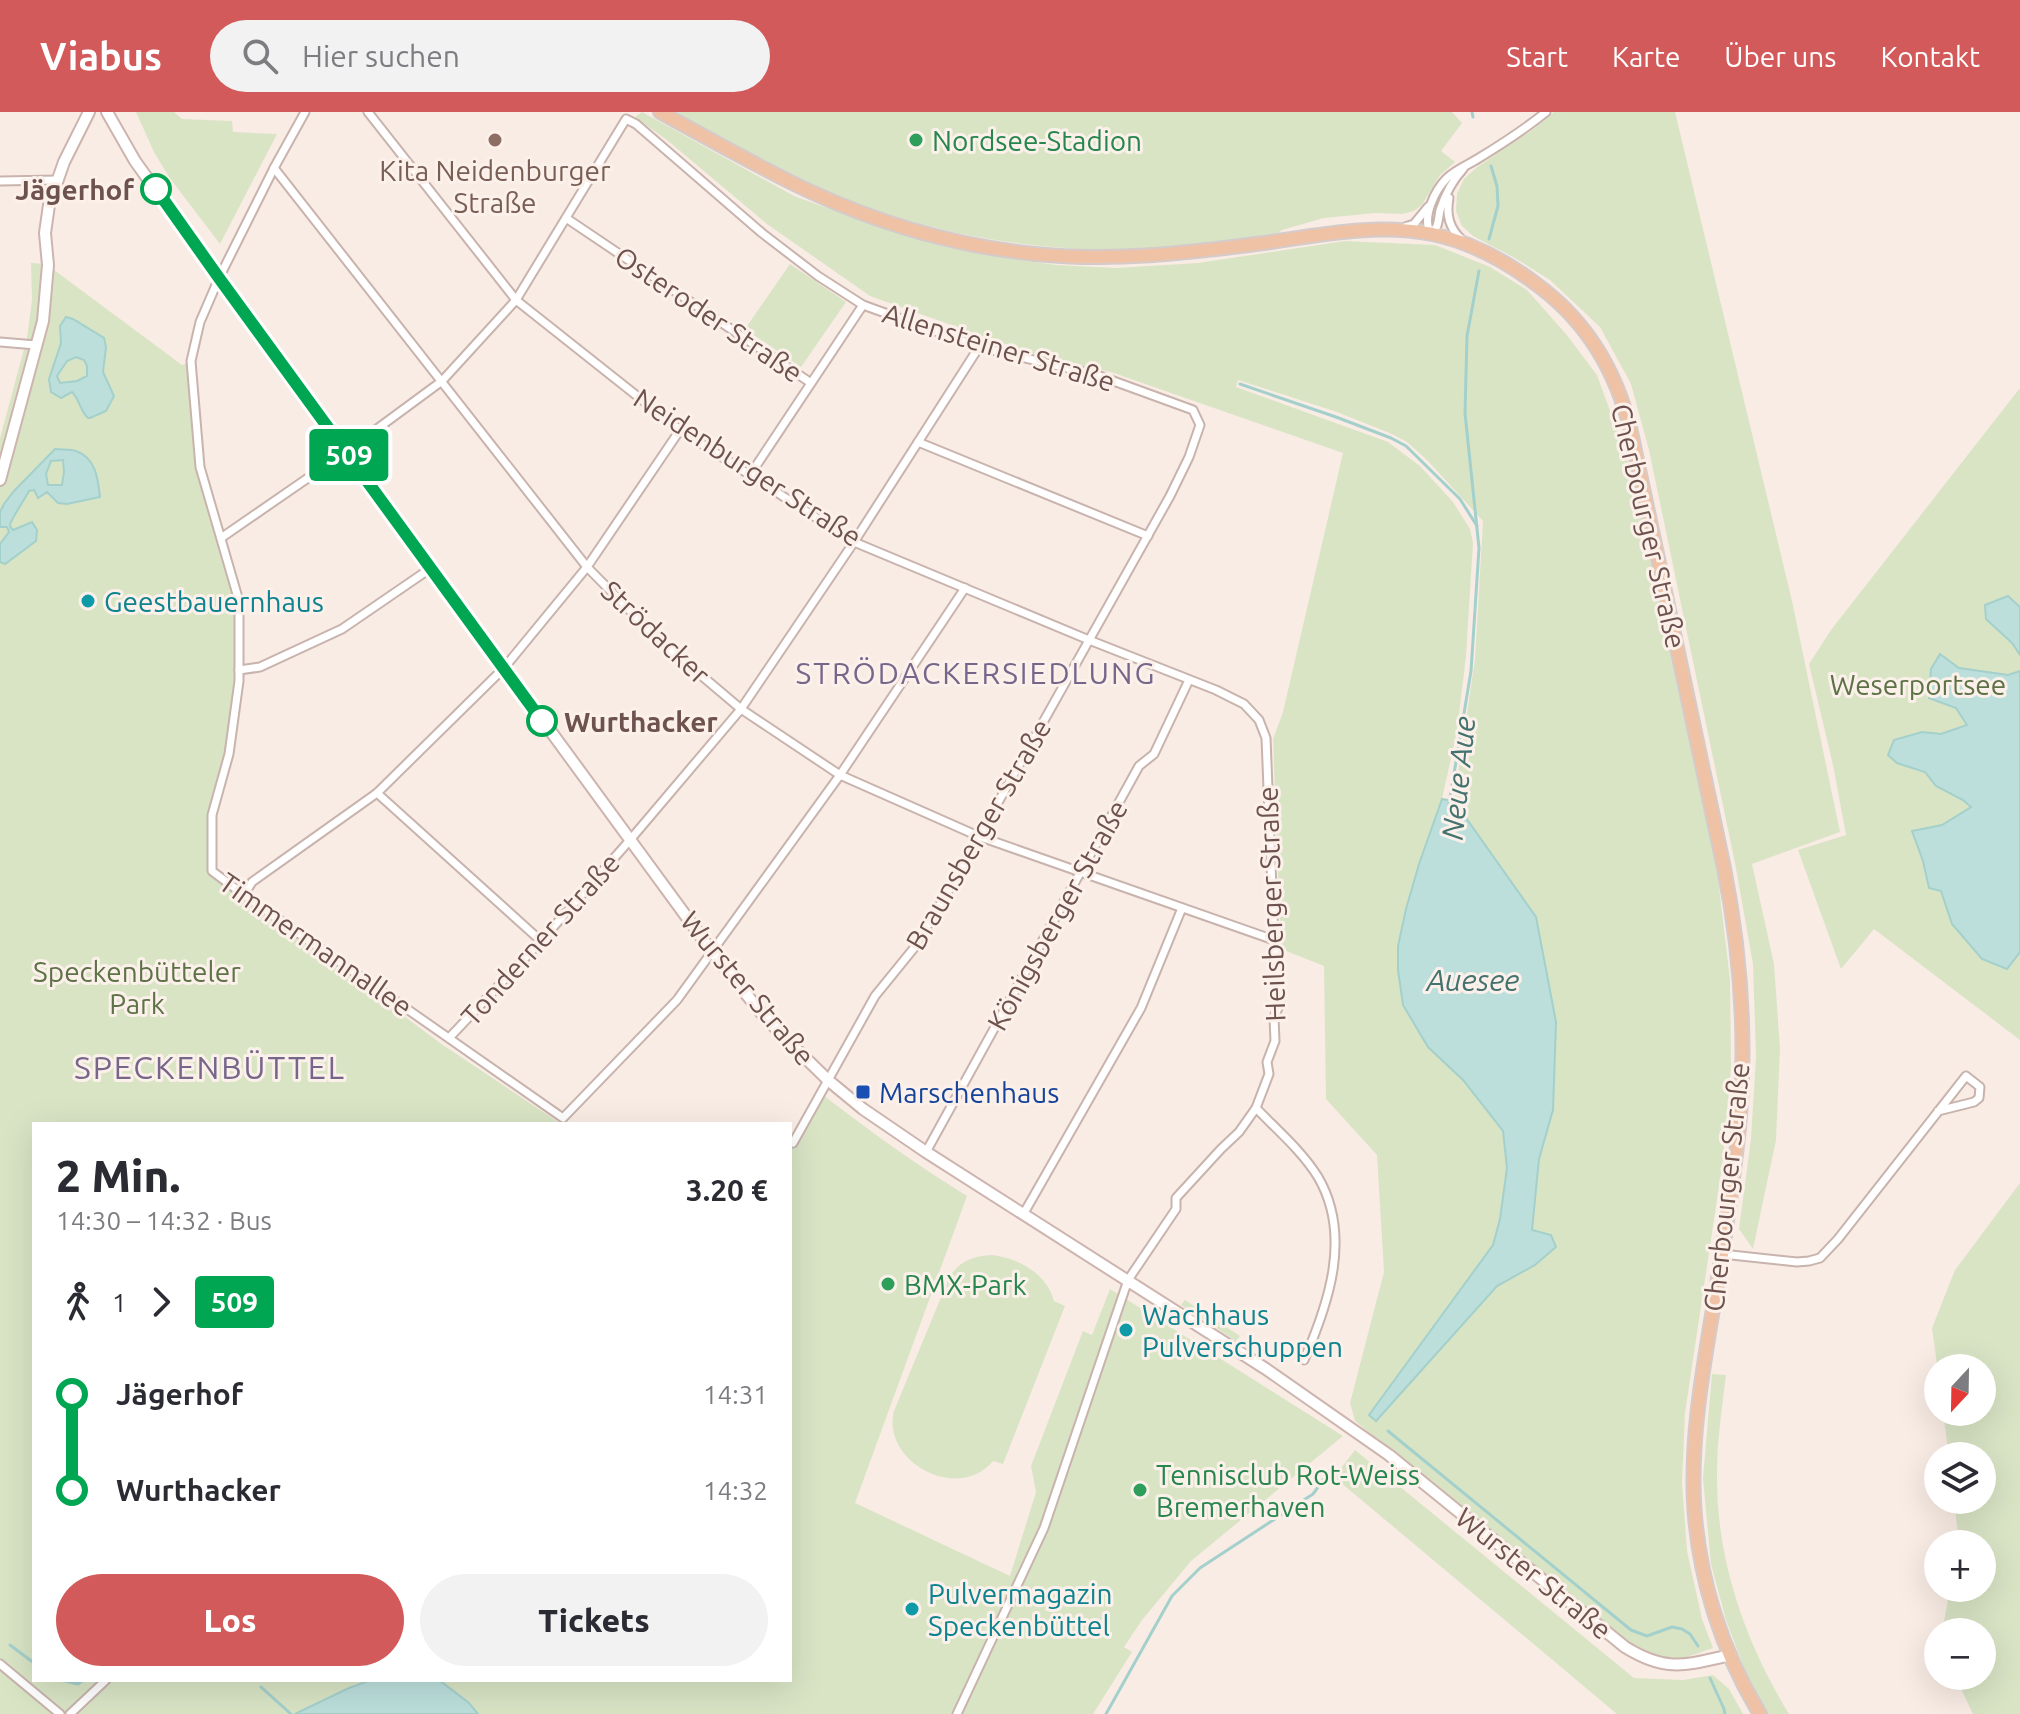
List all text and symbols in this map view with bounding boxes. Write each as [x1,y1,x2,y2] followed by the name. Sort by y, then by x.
[210,20,770,92] search box
[238,34,282,78] icon: search
[40,35,162,77] text: Viabus
[302,39,460,73] text: Hier suchen
[1506,41,1568,72] text: Start
[1612,41,1680,72] text: Karte
[1724,41,1836,72] text: Über uns
[1880,41,1980,72] text: Kontakt
[932,125,1142,156] place label: Nordsee-Stadion
[486,131,504,149] marker: Kita Neidenburger Straße
[907,131,925,149] marker: Nordsee-Stadion
[379,155,611,218] place label: Kita Neidenburger Straße
[15,174,134,205] place label: Jägerhof
[141,174,171,204] marker: Jägerhof
[610,240,808,388] street label: Osteroder Straße
[879,297,1119,397] street label: Allensteiner Straße
[629,382,867,552] street label: Neidenburger Straße
[1606,401,1692,651] street label: Cherbourger Straße
[303,429,395,481] line badge: 509
[325,439,373,470] text: 509
[596,574,717,690] street label: Strödacker
[104,586,324,617] place label: Geestbauernhaus
[79,592,97,610] marker: Geestbauernhaus
[796,656,1156,690] district label: STRÖDACKERSIEDLUNG
[1830,669,2006,700] park label: Weserportsee
[527,706,557,736] marker: Wurthacker
[564,706,718,737] place label: Wurthacker
[899,713,1057,955] street label: Braunsberger Straße
[1435,714,1481,842] water label: Neue Aue
[1251,786,1291,1022] street label: Heilsberger Straße
[981,795,1133,1035] street label: Königsberger Straße
[455,847,625,1031] street label: Tonderner Straße
[214,866,418,1022] street label: Timmermannallee
[675,905,821,1071] street label: Wurster Straße
[33,956,241,1019] park label: Speckenbütteler Park
[1425,963,1519,997] water label: Auesee
[74,1049,346,1085] district label: SPECKENBÜTTEL
[1698,1061,1754,1313] street label: Cherbourger Straße
[879,1077,1059,1108] place label: Marschenhaus
[854,1083,872,1101] marker: Marschenhaus
[56,1151,180,1200] text: 2 Min.
[686,1173,768,1207] text: 3.20 €
[56,1206,272,1235] text: 14:30 – 14:32 · Bus
[904,1269,1027,1300] place label: BMX-Park
[879,1275,897,1293] marker: BMX-Park
[56,1280,100,1324] icon: walk
[139,1280,183,1324] icon: forward
[211,1286,258,1317] text: 509
[112,1288,127,1317] text: 1
[1142,1299,1343,1362] place label: Wachhaus Pulverschuppen
[1117,1321,1135,1339] marker: Wachhaus Pulverschuppen
[1924,1354,1996,1426] north arrow
[1924,1354,1996,1690] map controls
[116,1377,243,1411] text: Jägerhof
[703,1380,768,1409] text: 14:31
[1924,1442,1996,1514] button: layers
[1156,1459,1420,1522] place label: Tennisclub Rot-Weiss Bremerhaven
[116,1473,281,1507] text: Wurthacker
[703,1476,768,1505] text: 14:32
[1131,1481,1149,1499] marker: Tennisclub Rot-Weiss Bremerhaven
[1450,1501,1618,1645] street label: Wurster Straße
[1924,1530,1996,1602] button: +
[56,1574,404,1666] button: Los
[420,1574,768,1666] button: Tickets
[928,1578,1112,1641] place label: Pulvermagazin Speckenbüttel
[903,1600,921,1618] marker: Pulvermagazin Speckenbüttel
[1924,1618,1996,1690] button: −

